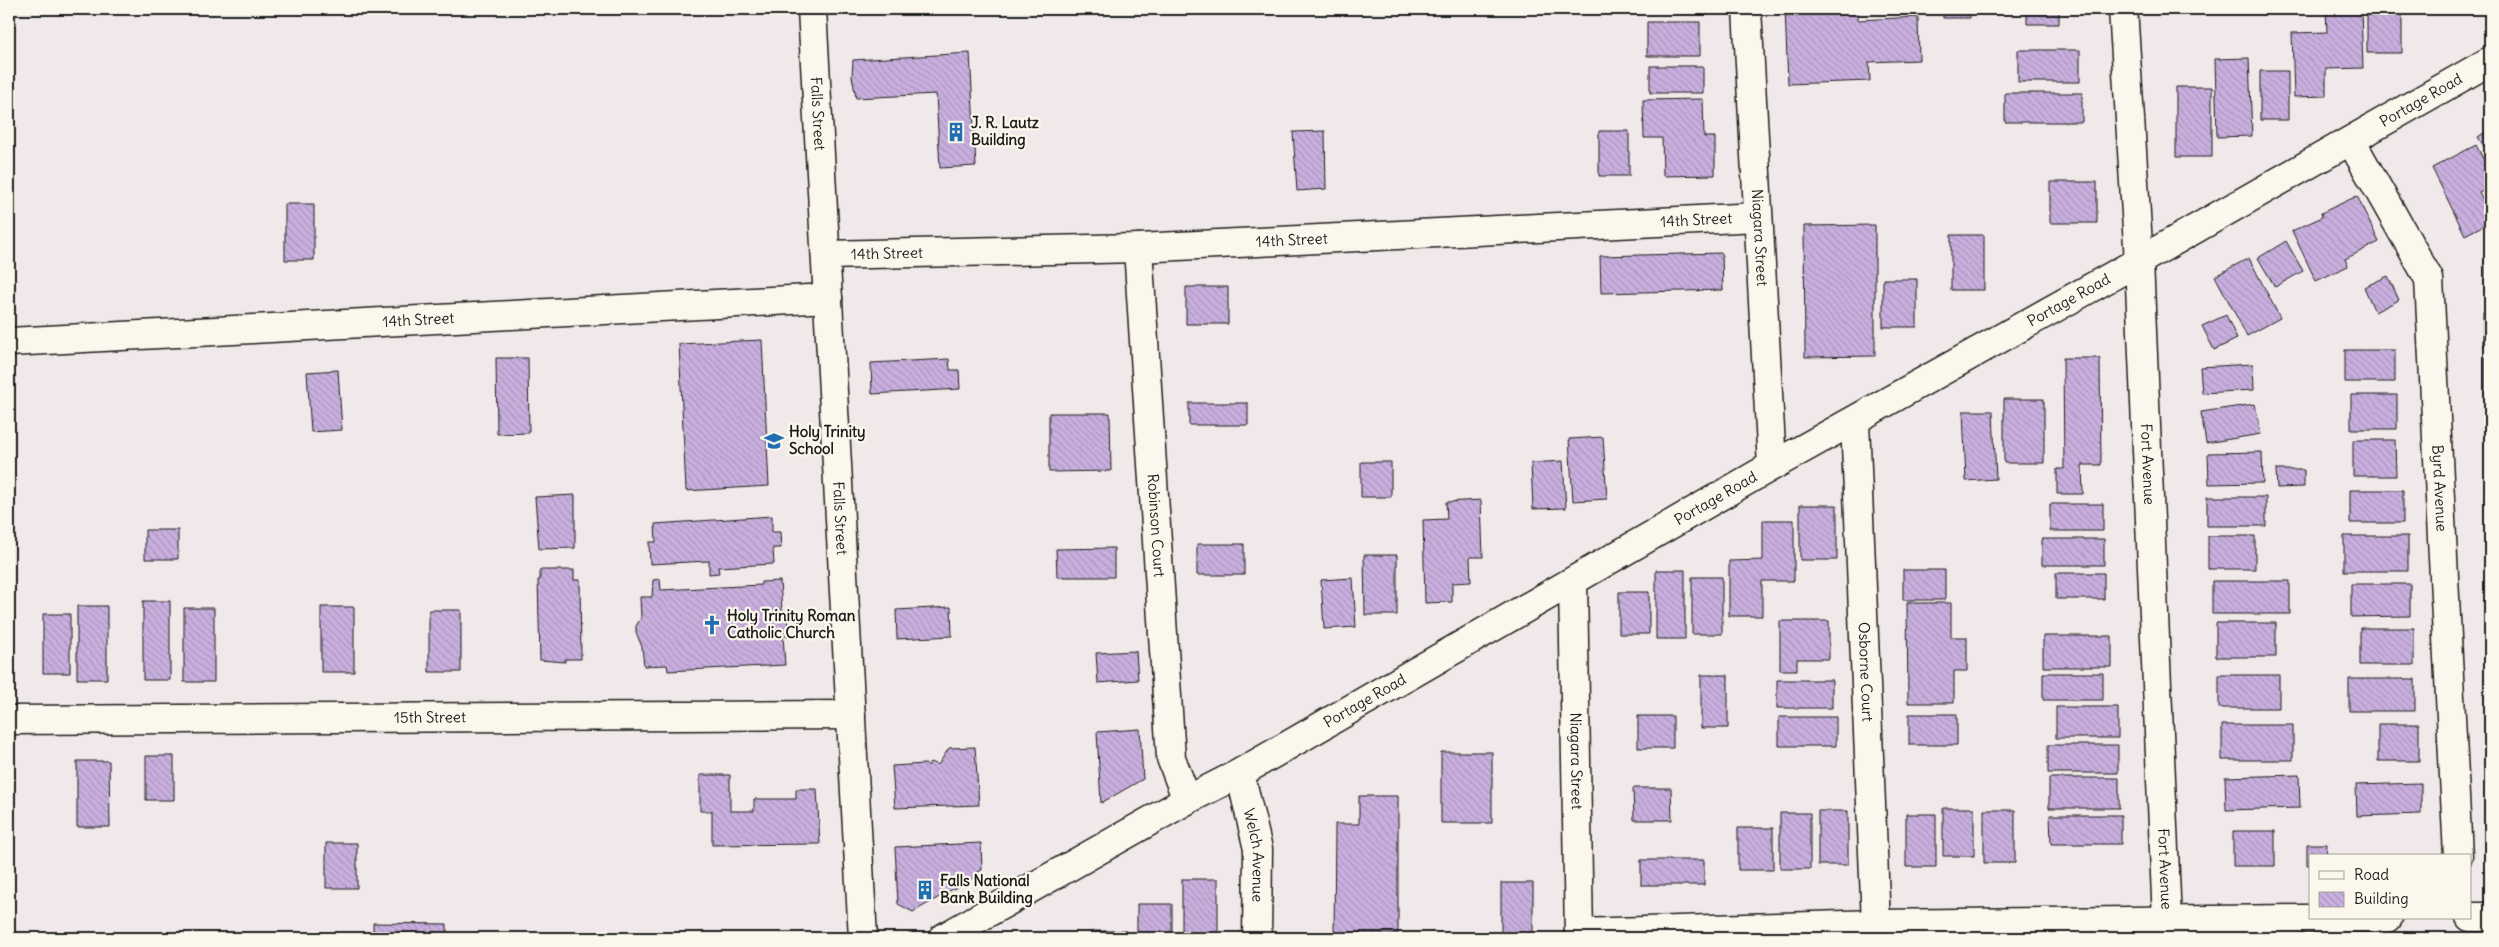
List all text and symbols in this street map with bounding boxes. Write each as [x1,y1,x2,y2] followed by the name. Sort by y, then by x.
[2376,69,2466,131] street label: Portage Road
[807,77,830,151] street label: Falls Street
[971,113,1039,150] place label: J. R. Lautz Building
[945,121,967,143] building icon: J. R. Lautz Building
[1748,189,1772,287] street label: Niagara Street
[1660,208,1733,231] street label: 14th Street
[1255,229,1328,251] street label: 14th Street
[851,243,923,263] street label: 14th Street
[2024,269,2114,331] street label: Portage Road
[382,308,455,331] street label: 14th Street
[789,422,866,458] place label: Holy Trinity School
[2137,423,2159,505] street label: Fort Avenue
[763,430,785,452] school or university icon: Holy Trinity School
[2428,444,2452,532] street label: Byrd Avenue
[1671,467,1760,529] street label: Portage Road
[1144,473,1169,578] street label: Robinson Court
[829,481,852,555] street label: Falls Street
[727,606,856,642] place label: Holy Trinity Roman Catholic Church
[701,614,723,636] church icon: Holy Trinity Roman Catholic Church
[1854,622,1878,722] street label: Osborne Court
[1320,669,1409,732] street label: Portage Road
[394,707,466,727] street label: 15th Street
[1566,712,1587,810] street label: Niagara Street
[1240,806,1268,902] street label: Welch Avenue
[2154,828,2177,910] street label: Fort Avenue
[2309,854,2472,920] legend
[2354,865,2389,884] text: Road
[940,871,1033,908] place label: Falls National Bank Building
[914,879,936,901] building icon: Falls National Bank Building
[2354,889,2409,908] text: Building

